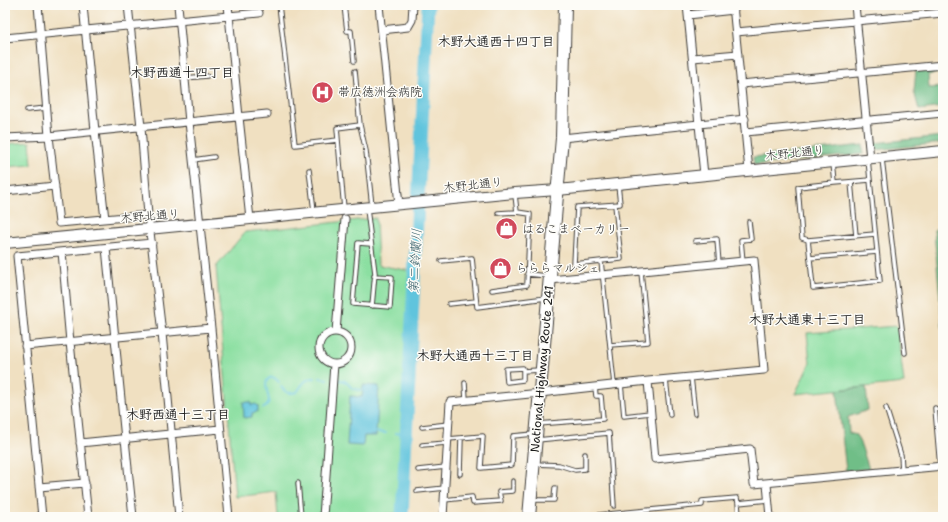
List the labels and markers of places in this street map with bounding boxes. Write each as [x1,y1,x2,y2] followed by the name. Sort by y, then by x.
[309,79,335,105] hospital icon: 帯広徳洲会病院
[338,84,422,100] place label: 帯広徳洲会病院
[493,216,519,242] shop icon: はるこまベーカリー
[522,221,630,237] place label: はるこまベーカリー
[488,255,514,281] shop icon: らららマルシェ
[516,260,600,276] place label: らららマルシェ

